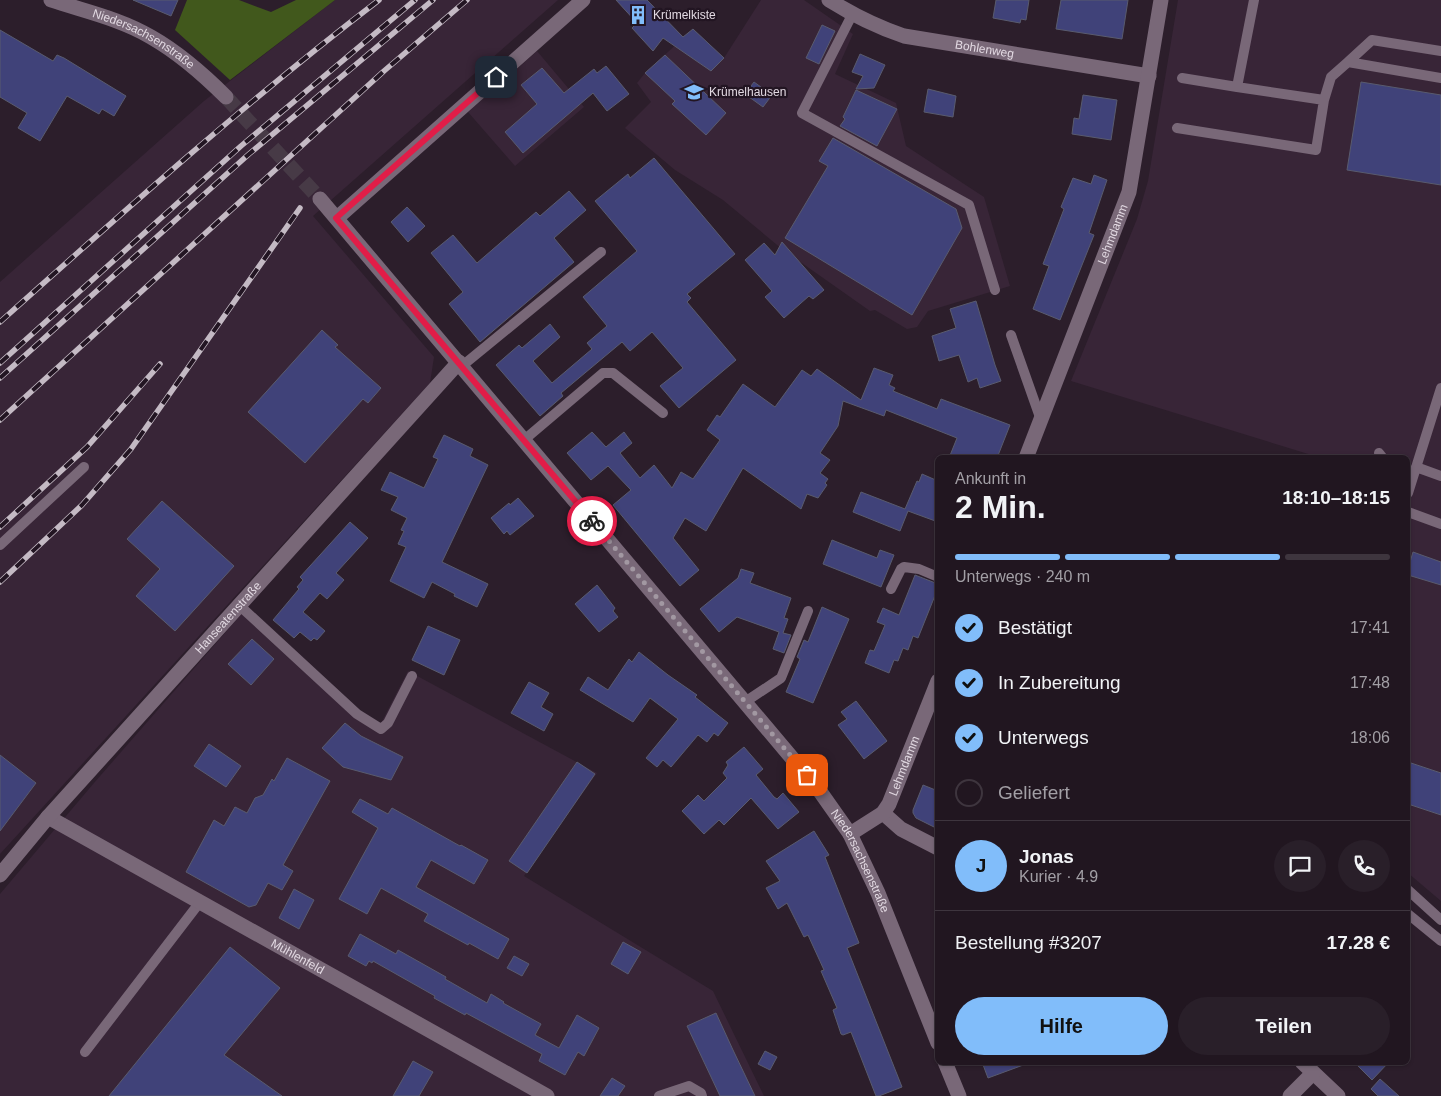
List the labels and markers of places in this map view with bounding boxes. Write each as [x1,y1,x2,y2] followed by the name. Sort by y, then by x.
[627,4,649,26] building icon: Krümelkiste
[653,8,716,22] place label: Krümelkiste
[475,56,517,98] pin
[683,81,705,103] school or university icon: Krümelhausen
[709,85,786,99] place label: Krümelhausen
[786,754,828,796] pin

